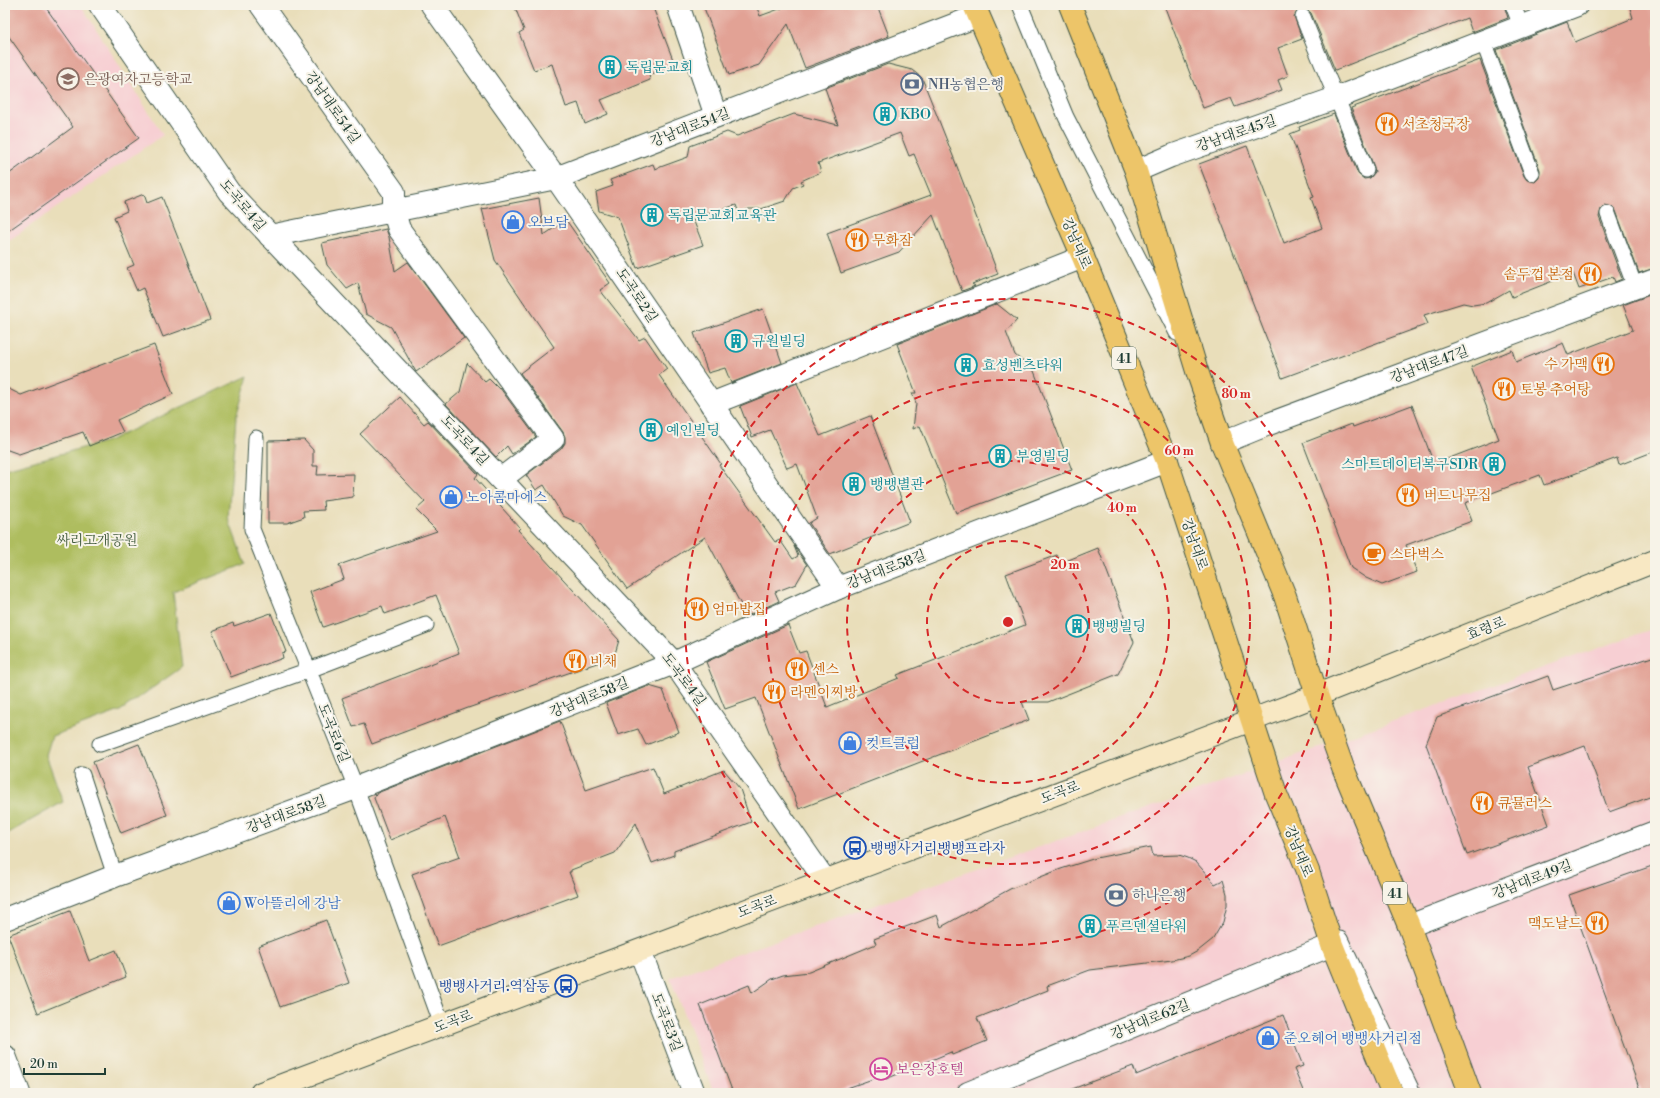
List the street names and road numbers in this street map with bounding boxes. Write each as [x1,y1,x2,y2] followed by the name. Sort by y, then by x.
[301,68,364,147] street label: 강남대로54길
[648,104,733,151] street label: 강남대로54길
[1194,112,1279,156] street label: 강남대로45길
[215,176,269,235] street label: 도곡로4길
[1057,215,1095,272] street label: 강남대로
[611,265,661,326] street label: 도곡로2길
[1388,342,1471,387] street label: 강남대로47길
[1112,347,1136,369] road number: 41
[436,412,492,470] street label: 도곡로4길
[1177,516,1212,573] street label: 강남대로
[844,546,929,593] street label: 강남대로58길
[1464,613,1509,645] street label: 효령로
[657,649,709,710] street label: 도곡로4길
[547,674,632,722] street label: 강남대로58길
[313,701,353,766] street label: 도곡로6길
[1038,777,1083,809] street label: 도곡로
[244,792,329,838] street label: 강남대로58길
[1280,823,1317,880] street label: 강남대로
[1490,856,1575,903] street label: 강남대로49길
[1383,882,1407,904] road number: 41
[735,891,780,923] street label: 도곡로
[647,990,686,1054] street label: 도곡로3길
[1108,996,1193,1044] street label: 강남대로62길
[431,1006,476,1038] street label: 도곡로

